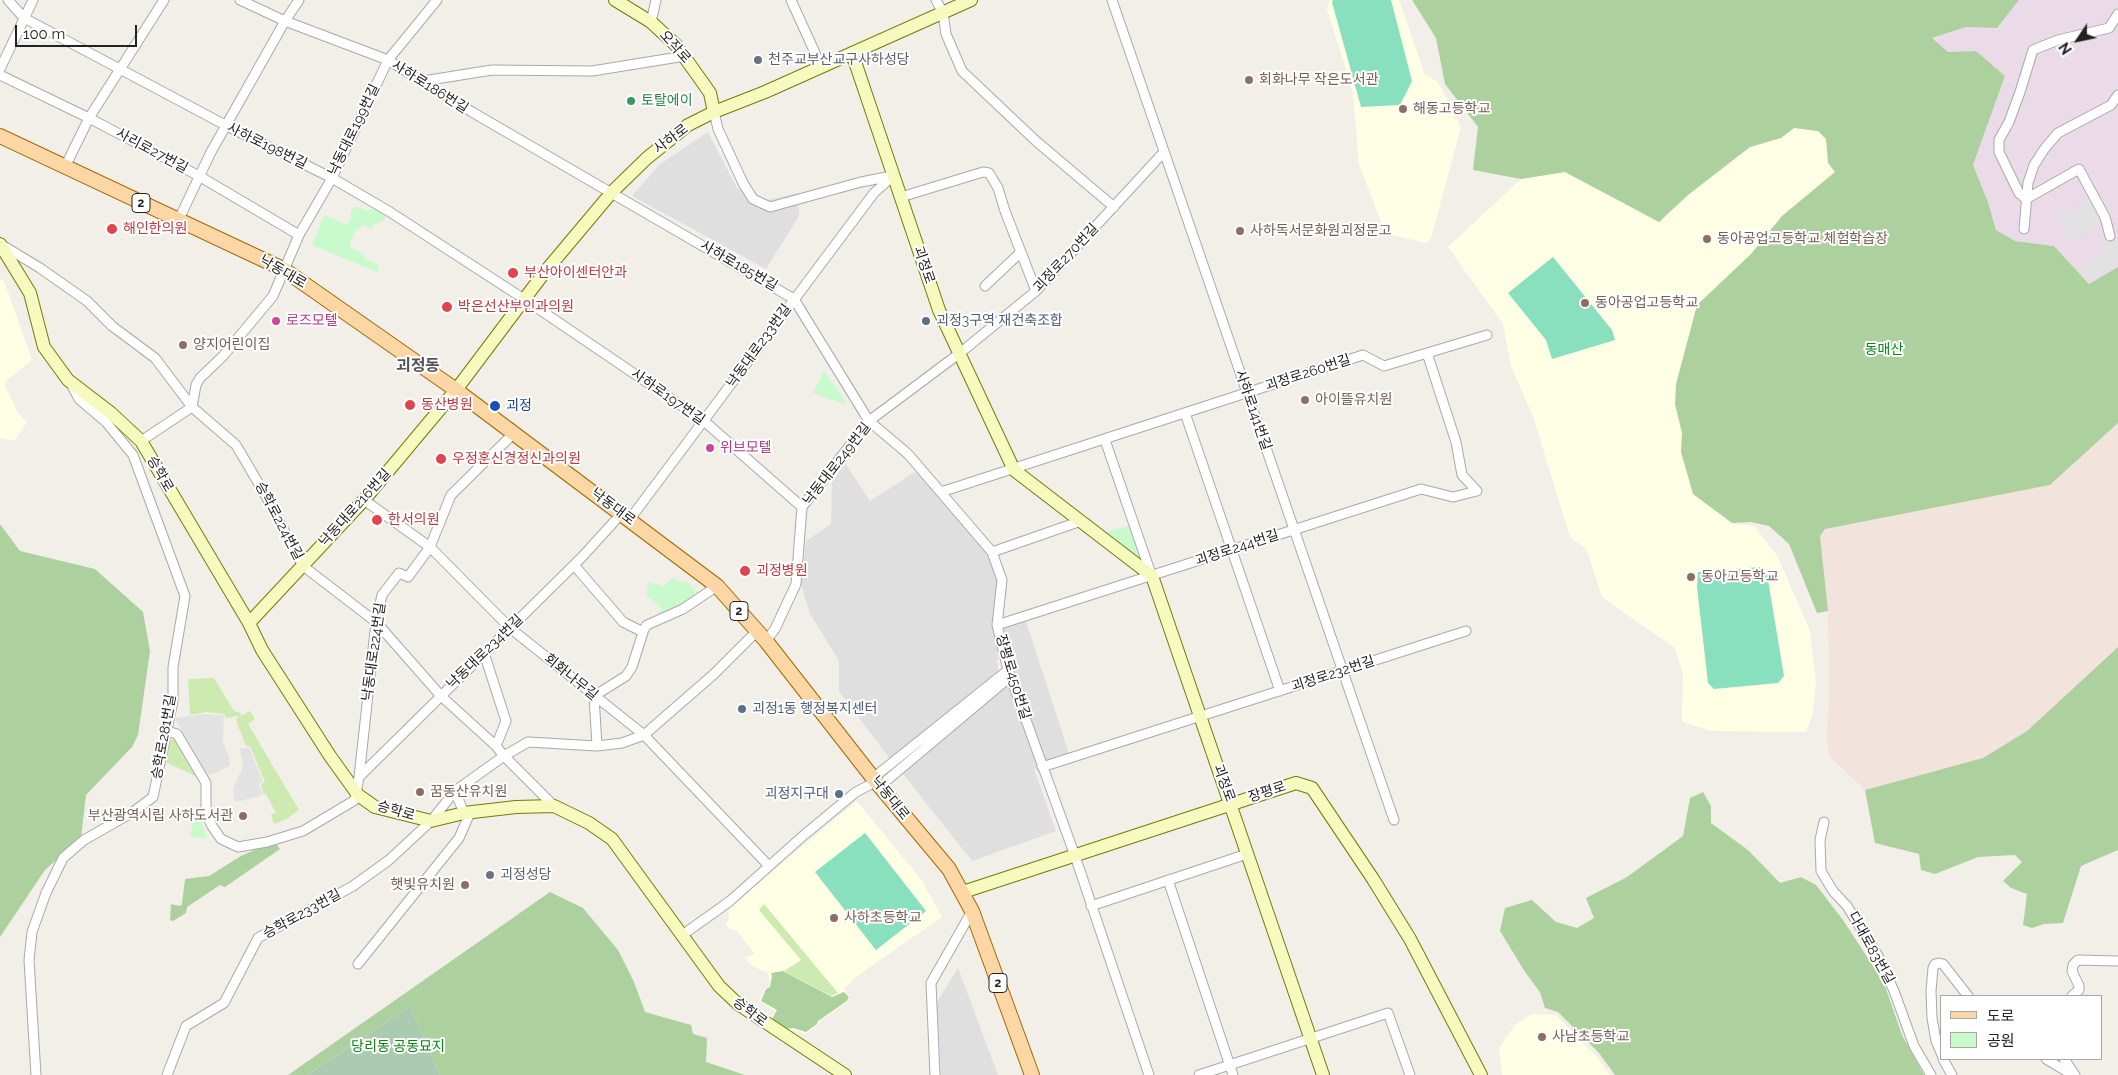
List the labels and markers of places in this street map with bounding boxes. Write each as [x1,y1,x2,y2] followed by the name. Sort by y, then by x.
[768,52,910,68] place label: 천주교부산교구사하성당
[752,54,764,66] marker: 천주교부산교구사하성당
[1259,72,1378,88] place label: 회화나무 작은도서관
[1243,74,1255,86] marker: 회화나무 작은도서관
[641,93,693,109] place label: 토탈에이
[625,95,637,107] marker: 토탈에이
[1413,101,1490,117] place label: 해동고등학교
[1397,103,1409,115] marker: 해동고등학교
[123,221,187,237] place label: 해인한의원
[105,222,119,236] marker: 해인한의원
[1250,223,1392,239] place label: 사하독서문화원괴정문고
[1234,225,1246,237] marker: 사하독서문화원괴정문고
[1717,231,1888,247] place label: 동아공업고등학교 체험학습장
[1701,233,1713,245] marker: 동아공업고등학교 체험학습장
[524,265,627,281] place label: 부산아이센터안과
[506,266,520,280] marker: 부산아이센터안과
[1595,295,1698,311] place label: 동아공업고등학교
[1579,297,1591,309] marker: 동아공업고등학교
[458,299,574,315] place label: 박은선산부인과의원
[440,300,454,314] marker: 박은선산부인과의원
[286,313,338,329] place label: 로즈모텔
[936,313,1063,329] place label: 괴정3구역 재건축조합
[270,315,282,327] marker: 로즈모텔
[920,315,932,327] marker: 괴정3구역 재건축조합
[193,337,270,353] place label: 양지어린이집
[177,339,189,351] marker: 양지어린이집
[1315,392,1392,408] place label: 아이뜰유치원
[1299,394,1311,406] marker: 아이뜰유치원
[421,397,473,413] place label: 동산병원
[403,398,417,412] marker: 동산병원
[506,398,532,414] place label: 괴정
[488,399,502,413] marker: 괴정
[720,440,772,456] place label: 위브모텔
[704,442,716,454] marker: 위브모텔
[452,451,581,467] place label: 우정훈신경정신과의원
[434,452,448,466] marker: 우정훈신경정신과의원
[388,512,440,528] place label: 한서의원
[370,513,384,527] marker: 한서의원
[756,563,808,579] place label: 괴정병원
[738,564,752,578] marker: 괴정병원
[1701,569,1778,585] place label: 동아고등학교
[1685,571,1697,583] marker: 동아고등학교
[752,701,877,717] place label: 괴정1동 행정복지센터
[736,703,748,715] marker: 괴정1동 행정복지센터
[430,784,507,800] place label: 꿈동산유치원
[414,786,426,798] marker: 꿈동산유치원
[765,786,829,802] place label: 괴정지구대
[833,788,845,800] marker: 괴정지구대
[88,808,233,824] place label: 부산광역시립 사하도서관
[237,810,249,822] marker: 부산광역시립 사하도서관
[500,867,552,883] place label: 괴정성당
[484,869,496,881] marker: 괴정성당
[391,877,455,893] place label: 햇빛유치원
[459,879,471,891] marker: 햇빛유치원
[844,910,921,926] place label: 사하초등학교
[828,912,840,924] marker: 사하초등학교
[1552,1029,1629,1045] place label: 사남초등학교
[1536,1031,1548,1043] marker: 사남초등학교

